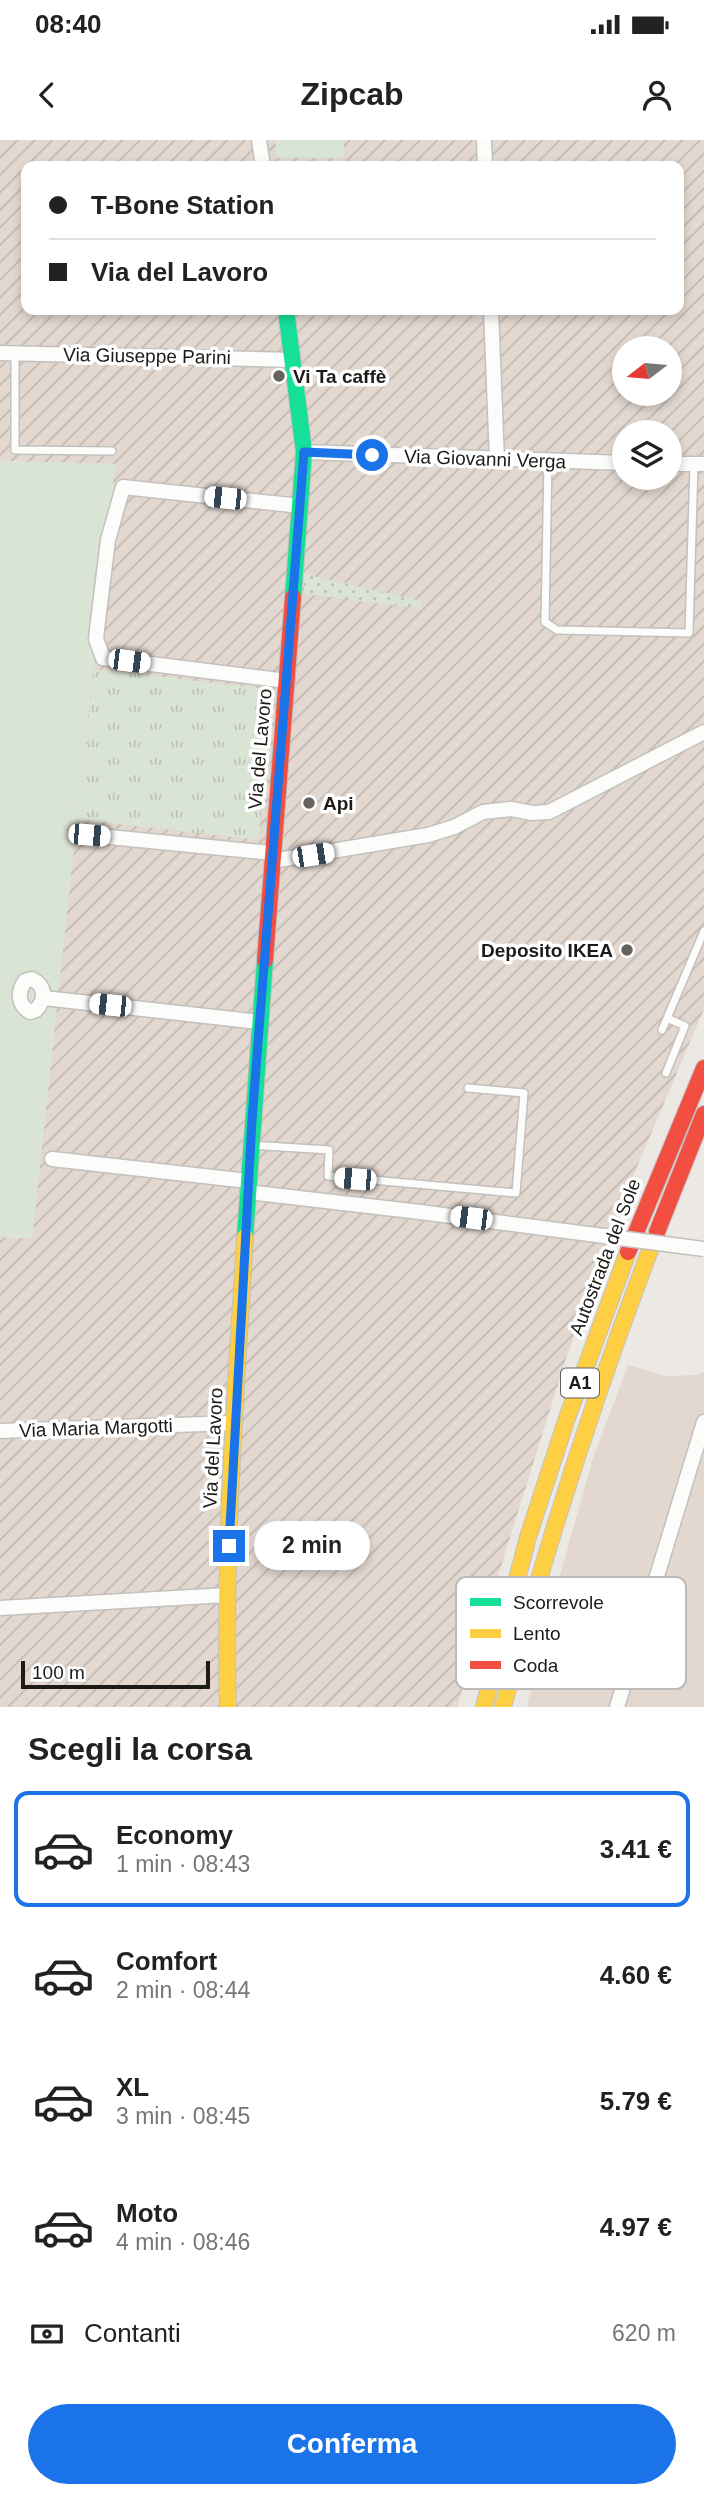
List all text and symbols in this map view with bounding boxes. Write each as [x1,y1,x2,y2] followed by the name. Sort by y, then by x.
[35,9,102,39] text: 08:40
[28,76,66,114] icon: back
[300,76,404,112] text: Zipcab
[638,76,676,114] icon: person
[91,190,274,220] text: T-Bone Station
[91,257,268,287] text: Via del Lavoro
[612,336,682,406] north arrow
[612,336,682,490] map controls
[63,344,231,368] street label: Via Giuseppe Parini
[293,366,386,387] place label: Vi Ta caffè
[271,368,287,384] marker: Vi Ta caffè
[612,420,682,490] button: layers
[356,439,388,471] route start
[404,446,567,472] street label: Via Giovanni Verga
[204,485,247,511] car
[107,648,152,674] car
[244,688,276,810] street label: Via del Lavoro
[323,793,354,814] place label: Api
[301,795,317,811] marker: Api
[68,823,111,847] car
[291,841,336,869] car
[481,940,613,961] place label: Deposito IKEA
[619,942,635,958] marker: Deposito IKEA
[89,992,132,1018] car
[334,1167,377,1191] car
[565,1176,645,1338] street label: Autostrada del Sole
[449,1205,494,1231] car
[561,1368,599,1398] road number: A1
[199,1387,227,1509] street label: Via del Lavoro
[19,1415,173,1441] street label: Via Maria Margotti
[254,1522,369,1570] callout: 2 min
[213,1530,245,1562] route end
[282,1532,342,1558] text: 2 min
[456,1577,686,1689] legend
[513,1592,604,1613] text: Scorrevole
[513,1623,561,1644] text: Lento
[513,1655,559,1676] text: Coda
[21,1658,210,1690] scale bar
[32,1662,85,1683] text: 100 m
[28,1731,252,1767] text: Scegli la corsa
[32,1818,95,1881] icon: car
[116,1820,233,1850] text: Economy
[600,1834,672,1864] text: 3.41 €
[116,1851,250,1877] text: 1 min · 08:43
[32,1944,95,2007] icon: car
[116,1946,217,1976] text: Comfort
[600,1960,672,1990] text: 4.60 €
[116,1977,250,2003] text: 2 min · 08:44
[32,2070,95,2133] icon: car
[116,2072,149,2102] text: XL
[600,2086,672,2116] text: 5.79 €
[116,2103,250,2129] text: 3 min · 08:45
[32,2196,95,2259] icon: car
[116,2198,178,2228] text: Moto
[600,2212,672,2242] text: 4.97 €
[116,2229,250,2255] text: 4 min · 08:46
[28,2315,66,2353] icon: cash
[84,2318,181,2348] text: Contanti
[612,2320,676,2346] text: 620 m
[28,2404,676,2484] button: Conferma

